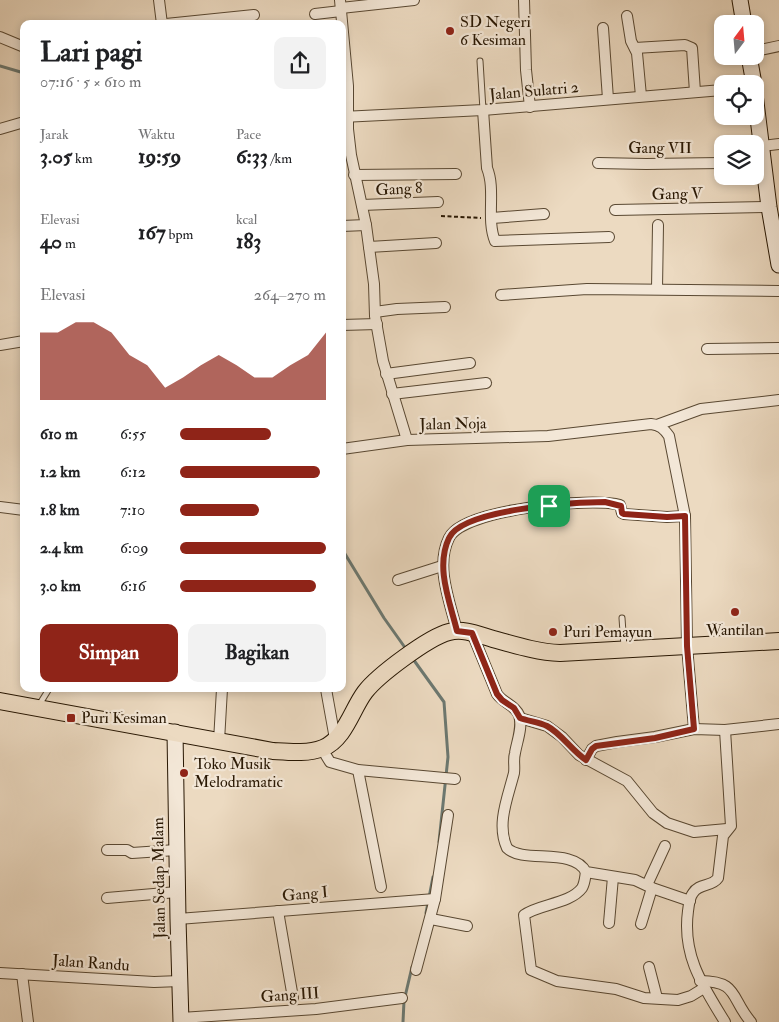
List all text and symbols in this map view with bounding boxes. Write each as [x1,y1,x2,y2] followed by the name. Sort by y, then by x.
[460,12,531,50] place label: SD Negeri 6 Kesiman
[714,15,764,65] north arrow
[714,15,764,185] map controls
[444,25,456,37] marker: SD Negeri 6 Kesiman
[40,35,142,70] text: Lari pagi
[274,37,326,89] button: share
[40,72,142,92] text: 07:16 · 5 × 610 m
[714,75,764,125] button: locate
[487,77,580,106] street label: Jalan Sulatri 2
[40,126,69,143] text: Jarak
[138,126,175,143] text: Waktu
[236,126,261,143] text: Pace
[714,135,764,185] button: layers
[628,138,692,158] street label: Gang VII
[40,143,72,170] text: 3.05
[138,143,181,170] text: 19:59
[236,143,268,170] text: 6:33
[72,150,93,167] text: km
[268,150,292,167] text: /km
[375,178,423,200] street label: Gang 8
[651,184,703,204] street label: Gang V
[40,211,80,228] text: Elevasi
[236,211,257,228] text: kcal
[138,219,166,246] text: 167
[166,226,193,243] text: bpm
[40,228,62,255] text: 40
[236,228,261,255] text: 183
[62,235,76,252] text: m
[40,285,85,305] text: Elevasi
[254,285,326,305] text: 264–270 m
[418,413,487,436] street label: Jalan Noja
[40,424,78,444] text: 610 m
[120,424,146,444] text: 6:55
[40,462,80,482] text: 1.2 km
[120,462,146,482] text: 6:12
[528,485,570,527] pin
[535,492,563,520] icon: arrive
[40,500,80,520] text: 1.8 km
[120,500,145,520] text: 7:10
[40,538,83,558] text: 2.4 km
[120,538,148,558] text: 6:09
[40,576,81,596] text: 3.0 km
[120,576,146,596] text: 6:16
[729,606,741,618] marker: Wantilan
[705,620,764,640] place label: Wantilan
[563,622,652,642] place label: Puri Pemayun
[40,624,178,682] button: Simpan
[188,624,326,682] button: Bagikan
[547,626,559,638] marker: Puri Pemayun
[81,708,167,728] place label: Puri Kesiman
[65,712,77,724] marker: Puri Kesiman
[194,754,283,792] place label: Toko Musik Melodramatic
[178,767,190,779] marker: Toko Musik Melodramatic
[148,816,171,940] street label: Jalan Sedap Malam
[281,882,329,906] street label: Gang I
[51,950,130,977] street label: Jalan Randu
[260,983,320,1007] street label: Gang III

